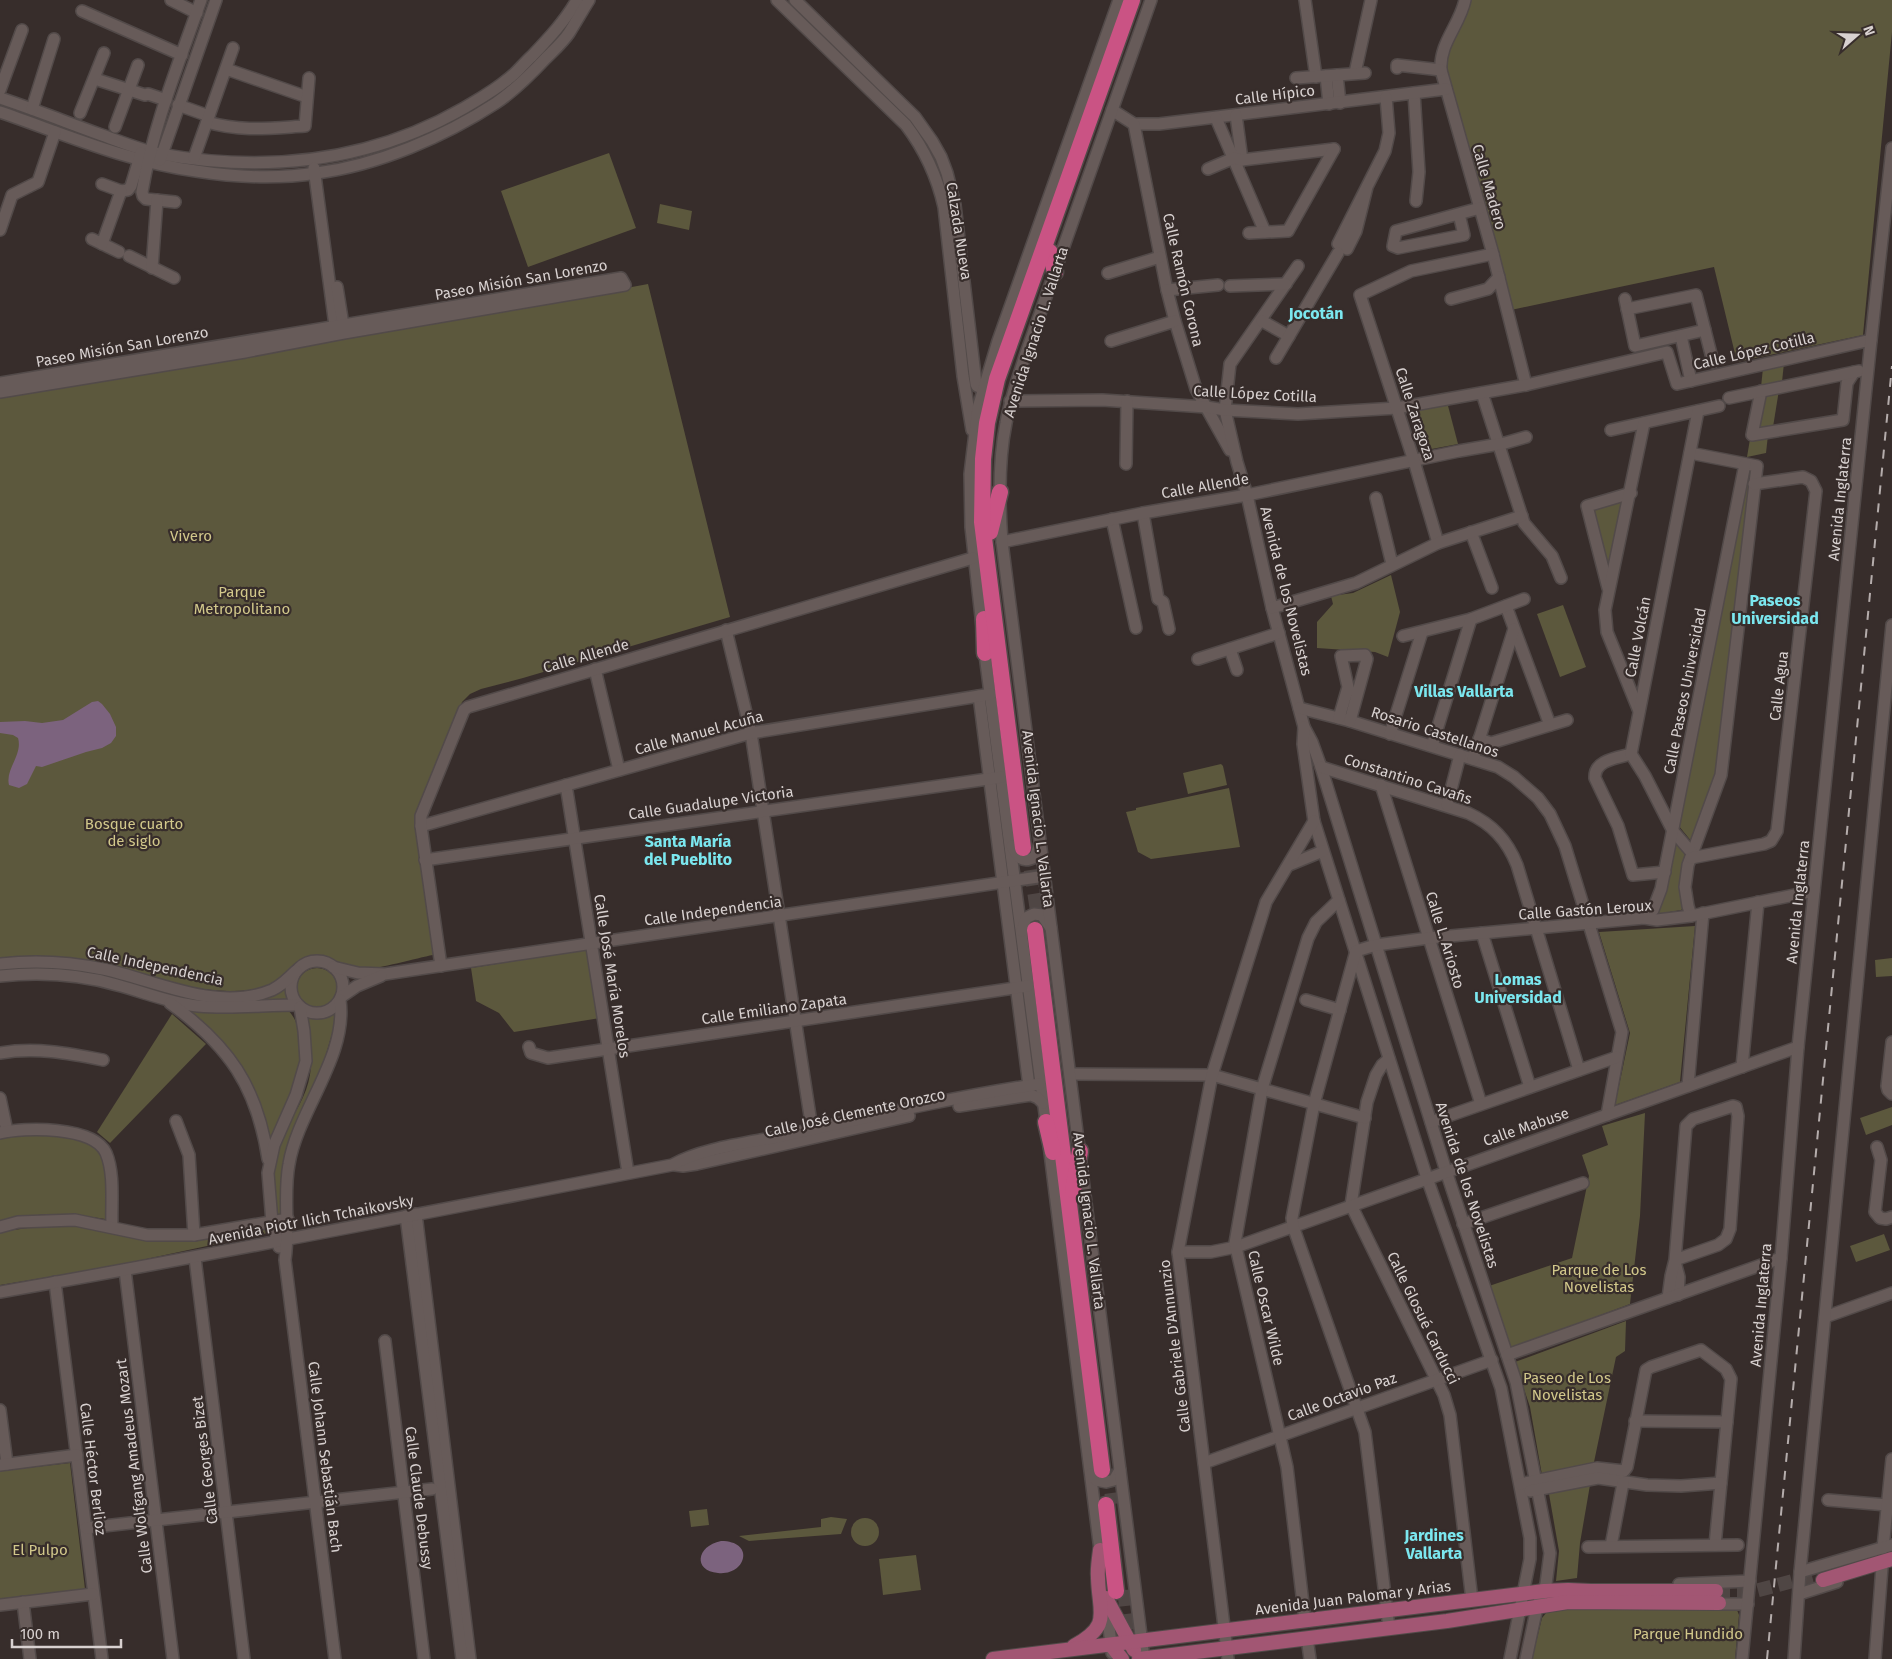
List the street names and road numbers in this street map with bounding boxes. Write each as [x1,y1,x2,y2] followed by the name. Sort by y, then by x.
[1234,81,1316,109] street label: Calle Hípico
[1468,142,1510,232] street label: Calle Madero
[942,181,976,281] street label: Calzada Nueva
[1159,211,1207,349] street label: Calle Ramón Corona
[1000,244,1072,420] street label: Avenida Ignacio L. Vallarta
[433,256,609,304] street label: Paseo Misión San Lorenzo
[34,323,210,371] street label: Paseo Misión San Lorenzo
[1692,328,1816,374] street label: Calle López Cotilla
[1391,365,1439,463] street label: Calle Zaragoza
[1193,382,1317,406] street label: Calle López Cotilla
[1825,436,1855,562] street label: Avenida Inglaterra
[1160,469,1250,503] street label: Calle Allende
[1256,505,1316,677] street label: Avenida de los Novelistas
[1621,595,1655,679] street label: Calle Volcán
[1660,606,1710,776] street label: Calle Paseos Universidad
[541,635,631,677] street label: Calle Allende
[1766,650,1792,722] street label: Calle Agua
[1369,703,1501,761] street label: Rosario Castellanos
[633,707,765,759] street label: Calle Manuel Acuña
[1018,729,1058,909] street label: Avenida Ignacio L. Vallarta
[1342,750,1474,808] street label: Constantino Cavafis
[627,782,795,824] street label: Calle Guadalupe Victoria
[1783,839,1813,965] street label: Avenida Inglaterra
[1422,889,1468,991] street label: Calle L. Ariosto
[643,892,783,930] street label: Calle Independencia
[590,893,634,1059] street label: Calle José María Morelos
[1518,896,1653,924] street label: Calle Gastón Leroux
[85,943,225,989] street label: Calle Independencia
[700,990,848,1028] street label: Calle Emiliano Zapata
[763,1085,947,1141] street label: Calle José Clemente Orozco
[1432,1100,1502,1270] street label: Avenida de los Novelistas
[1481,1104,1571,1150] street label: Calle Mabuse
[1069,1131,1109,1311] street label: Avenida Ignacio L. Vallarta
[207,1191,416,1249] street label: Avenida Piotr Ilich Tchaikovsky
[1747,1242,1775,1368] street label: Avenida Inglaterra
[1244,1249,1288,1367] street label: Calle Oscar Wilde
[1383,1249,1463,1387] street label: Calle Glosué Carducci
[1155,1259,1195,1433] street label: Calle Gabriele D'Annunzio
[112,1357,156,1574] street label: Calle Wolfgang Amadeus Mozart
[304,1360,346,1554] street label: Calle Johann Sebastián Bach
[1285,1369,1399,1425] street label: Calle Octavio Paz
[188,1394,222,1525] street label: Calle Georges Bizet
[76,1402,110,1537] street label: Calle Héctor Berlioz
[401,1425,437,1571] street label: Calle Claude Debussy
[1254,1577,1452,1619] street label: Avenida Juan Palomar y Arias

